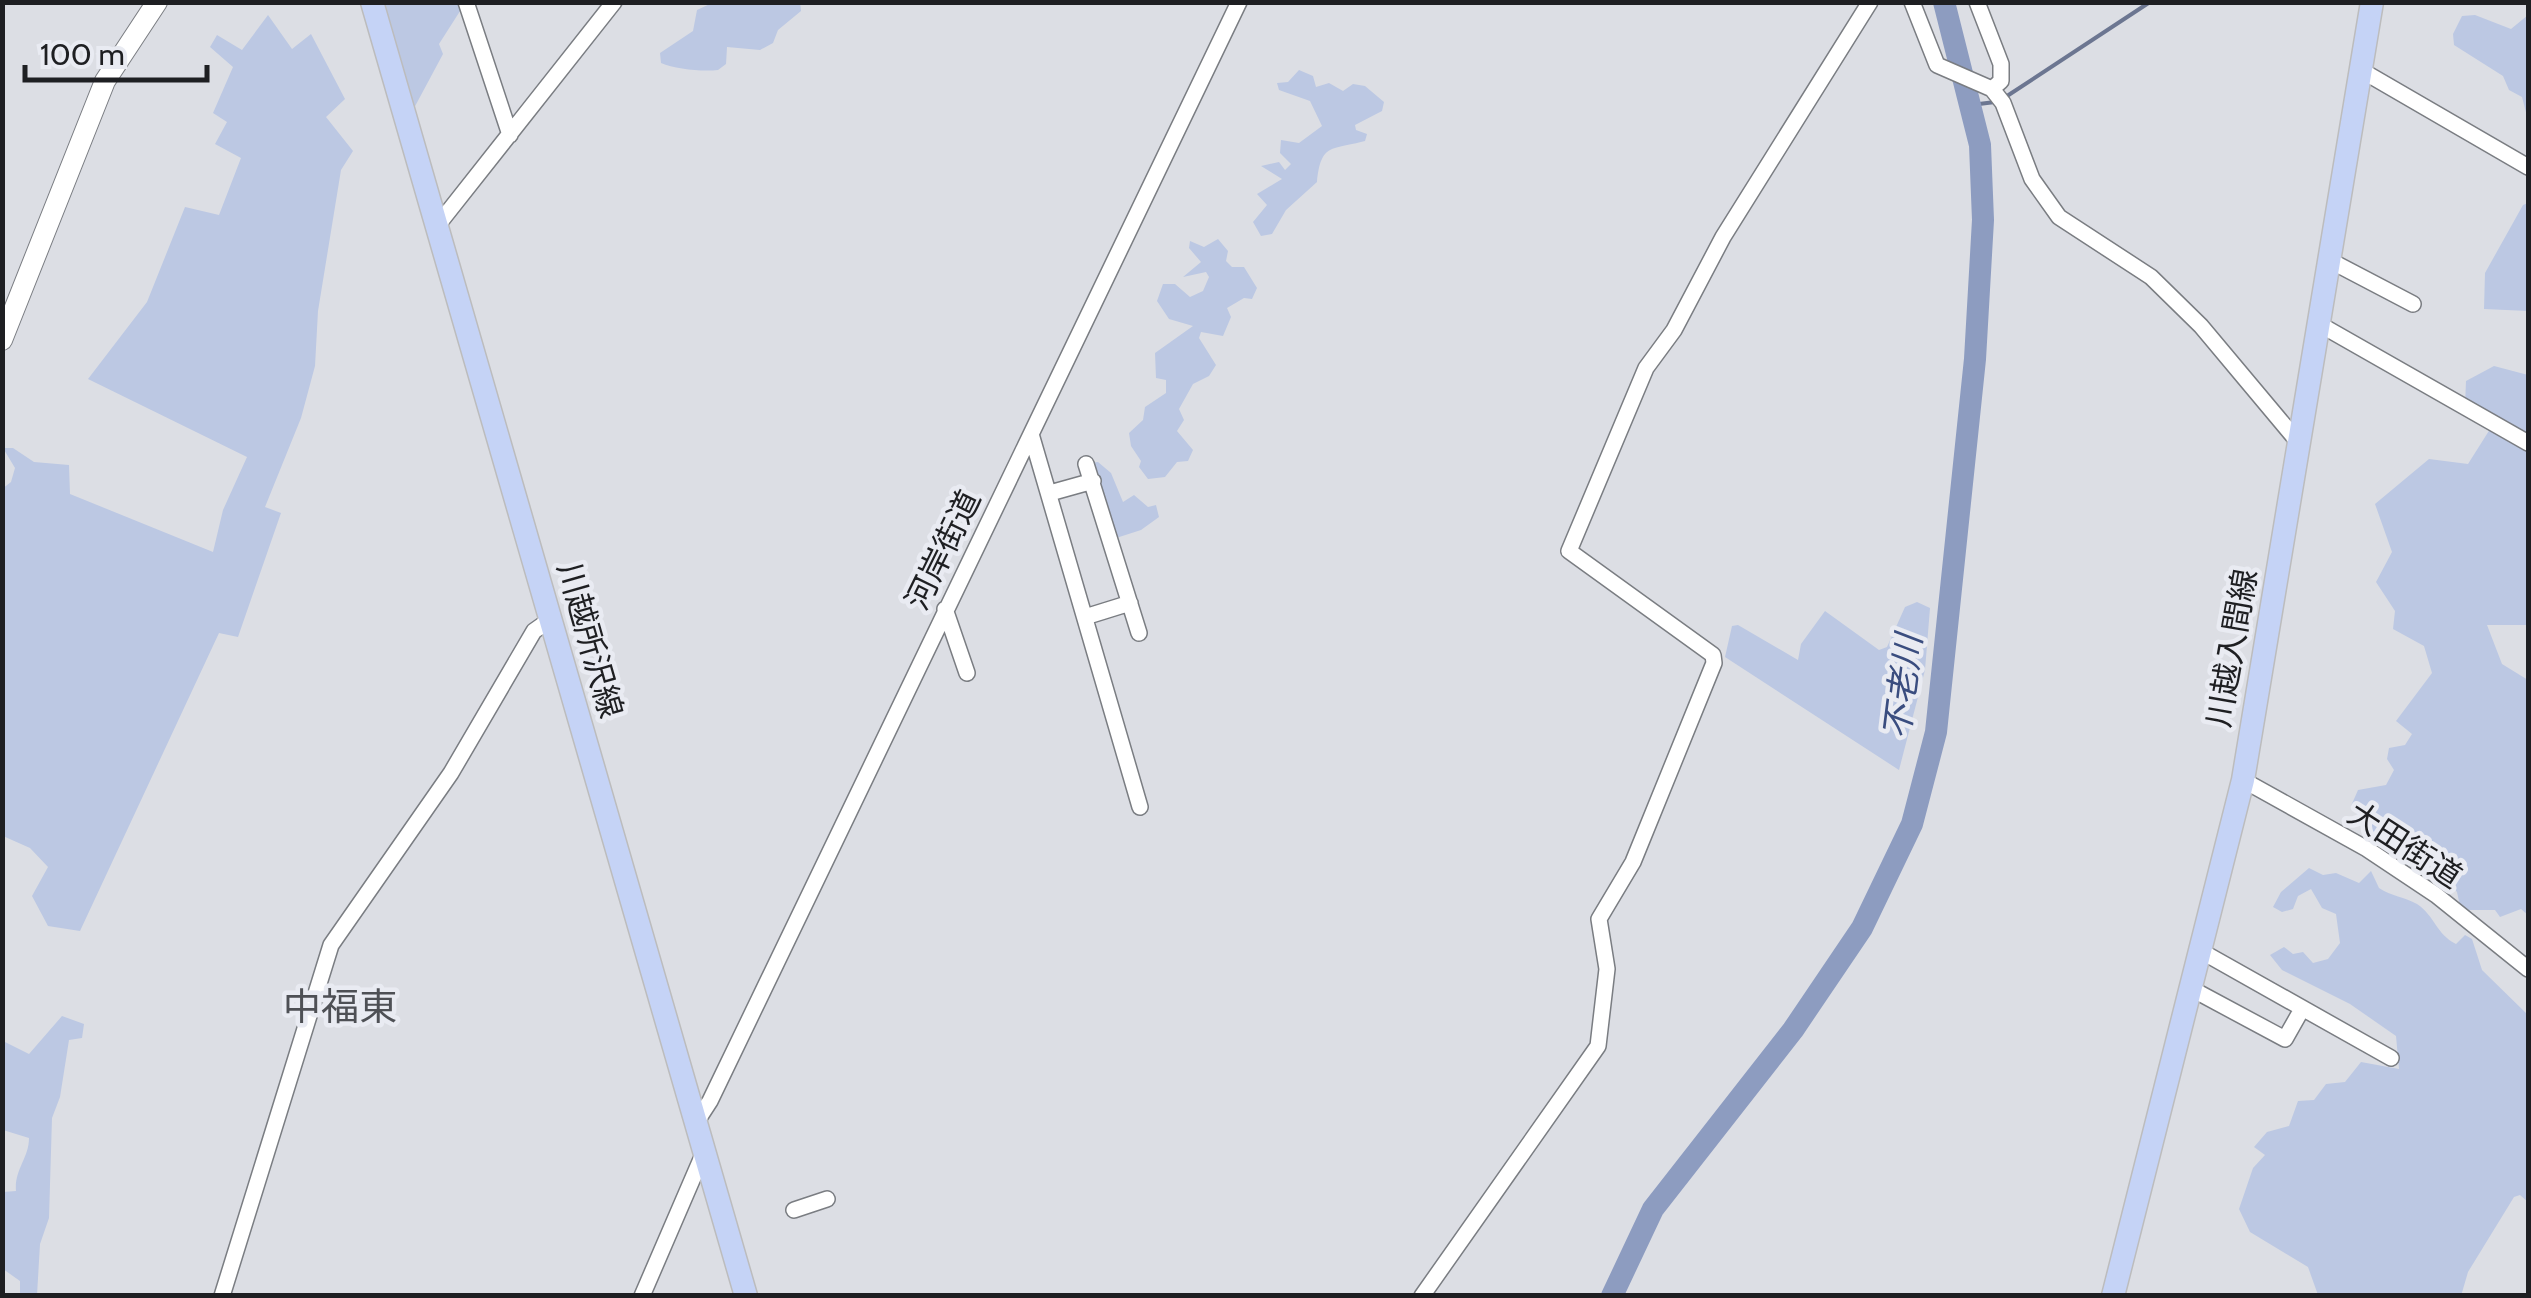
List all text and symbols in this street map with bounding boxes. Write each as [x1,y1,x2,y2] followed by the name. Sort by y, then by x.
[25,20,208,82] scale bar
[40,36,125,73] text: 100 m
[897,484,988,616] street label: 河岸街道
[550,558,631,722] street label: 川越所沢線
[2198,566,2265,730] street label: 川越入間線
[1875,628,1931,742] water label: 不老川
[2341,793,2470,896] street label: 大田街道
[283,983,397,1030] district label: 中福東

